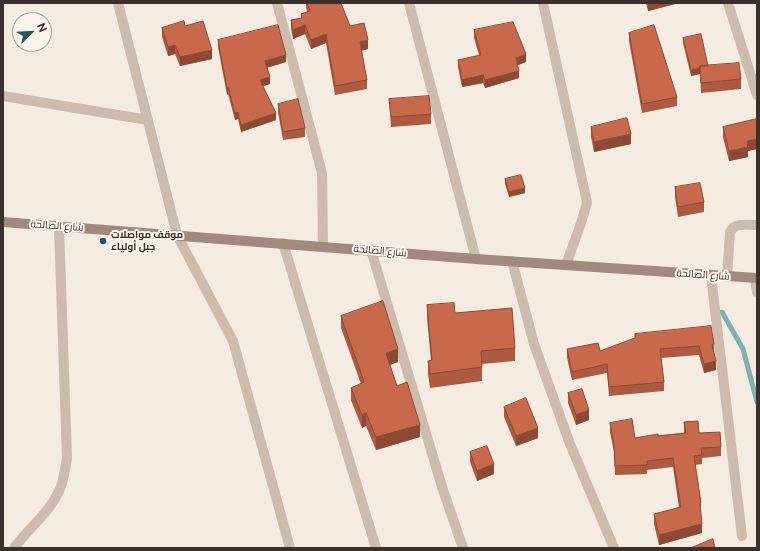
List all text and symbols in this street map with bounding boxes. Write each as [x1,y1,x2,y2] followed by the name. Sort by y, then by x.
[12,12,52,52] north arrow
[35,21,49,34] text: N
[30,218,84,234] street label: شارع الصالحة
[111,229,183,252] place label: موقف مواصلات جبل أولياء
[98,236,108,246] marker: موقف مواصلات جبل أولياء
[353,243,407,259] street label: شارع الصالحة
[676,267,730,283] street label: شارع الصالحة

